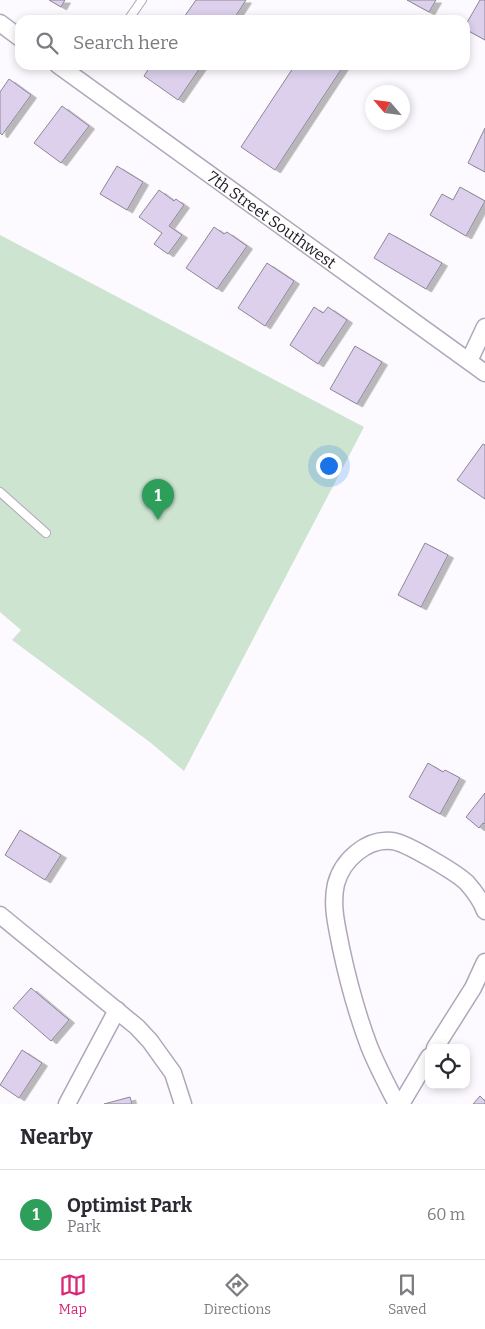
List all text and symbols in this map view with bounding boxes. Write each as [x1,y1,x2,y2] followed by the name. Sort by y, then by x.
[15,15,470,70] search box
[33,29,61,57] icon: search
[73,31,178,54] text: Search here
[365,85,410,130] north arrow
[204,167,340,273] street label: 7th Street Southwest
[316,453,342,479] your location
[142,479,174,520] pin: 1
[425,1044,470,1089] map controls
[425,1044,470,1089] button: locate
[20,1124,93,1150] text: Nearby
[67,1194,192,1217] text: Optimist Park
[33,1205,39,1224] text: 1
[427,1205,465,1224] text: 60 m
[67,1217,101,1236] text: Park
[58,1271,87,1318] tab: Map
[204,1271,271,1318] tab: Directions
[388,1271,427,1318] tab: Saved

